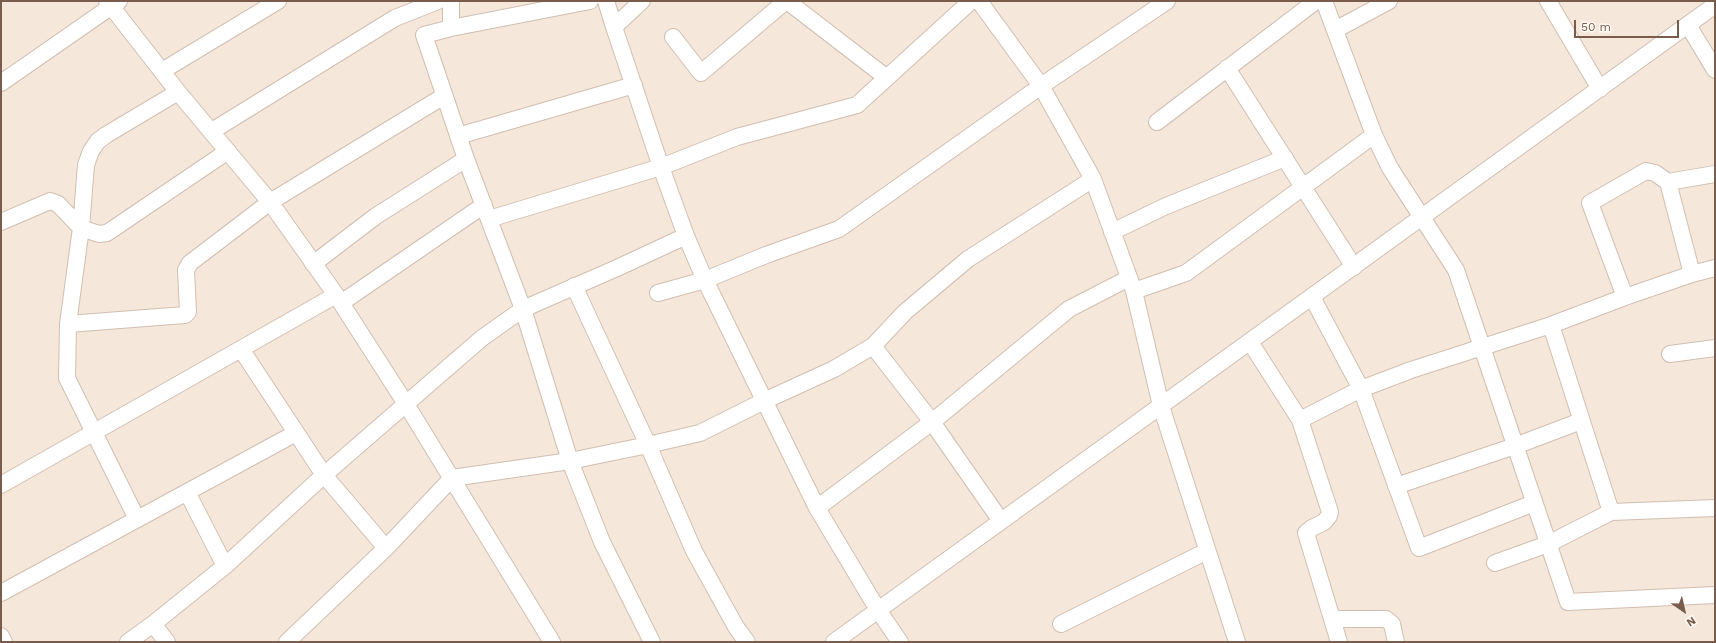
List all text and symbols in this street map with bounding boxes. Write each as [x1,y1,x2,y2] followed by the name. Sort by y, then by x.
[1576,12,1681,38] scale bar
[1581,20,1611,34] text: 50 m
[1664,591,1704,631] north arrow
[1684,614,1698,629] text: N

